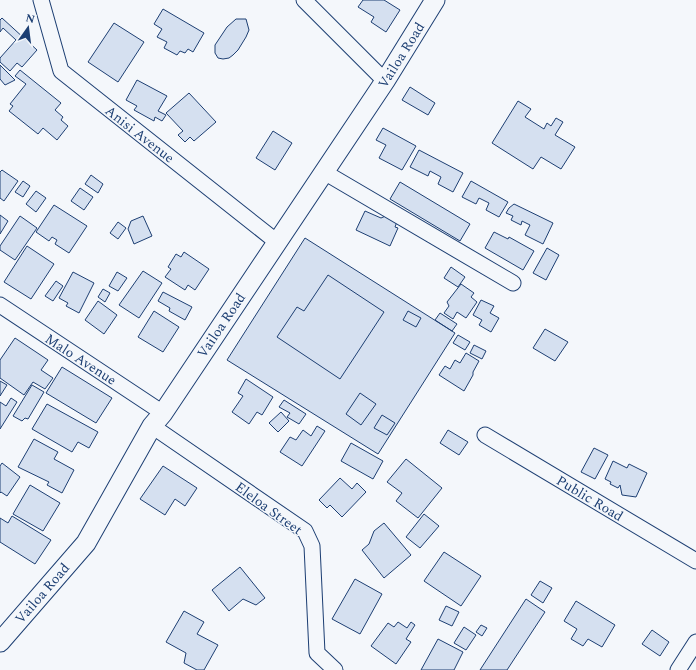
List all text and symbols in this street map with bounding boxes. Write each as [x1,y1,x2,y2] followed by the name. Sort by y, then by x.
[8,8,48,48] north arrow
[24,9,37,28] text: N
[373,18,430,92] street label: Vailoa Road
[100,101,179,168] street label: Anisi Avenue
[192,288,251,362] street label: Vailoa Road
[41,328,121,391] street label: Malo Avenue
[552,470,627,527] street label: Public Road
[231,477,307,540] street label: Eleloa Street
[10,558,75,628] street label: Vailoa Road

